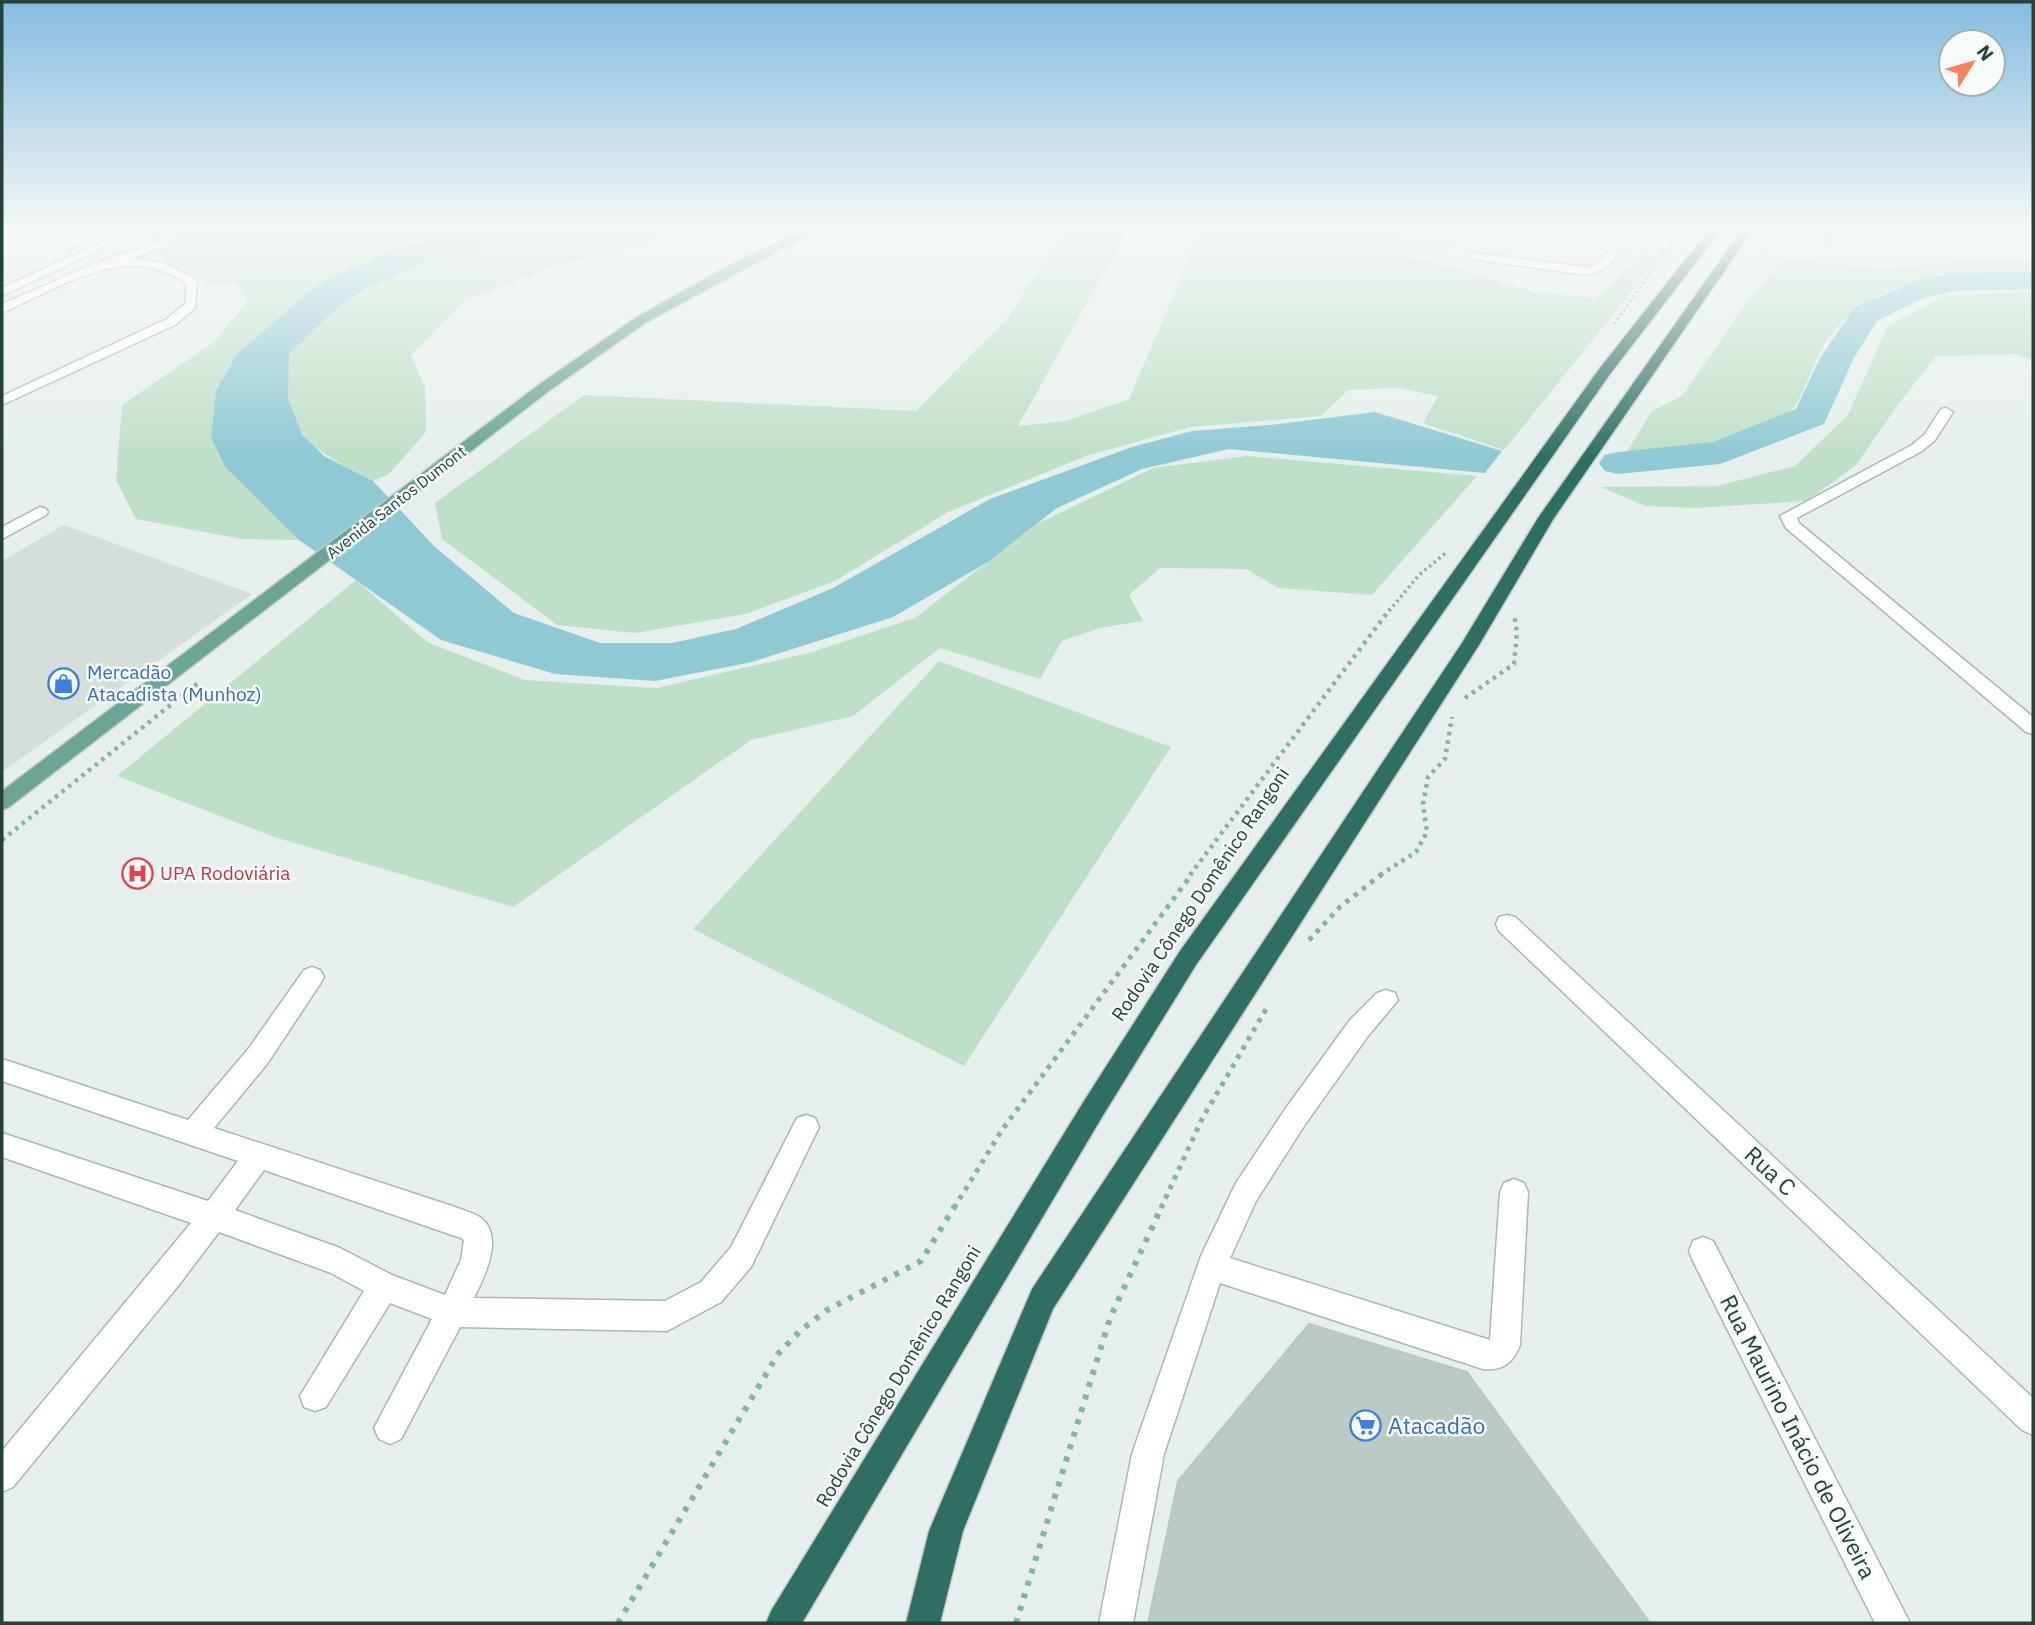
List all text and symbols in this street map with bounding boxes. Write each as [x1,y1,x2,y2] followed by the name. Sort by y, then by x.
[1937,28,2007,98] north arrow
[1972,40,1999,65] text: N
[322,441,470,563] street label: Avenida Santos Dumont
[87,660,262,706] place label: Mercadão Atacadista (Munhoz)
[47,666,81,700] shop icon: Mercadão Atacadista (Munhoz)
[1106,763,1294,1025] street label: Rodovia Cônego Domênico Rangoni
[120,856,154,890] hospital icon: UPA Rodoviária
[160,861,290,885] place label: UPA Rodoviária
[1739,1139,1803,1202] street label: Rua C
[810,1241,986,1511] street label: Rodovia Cônego Domênico Rangoni
[1714,1289,1884,1584] street label: Rua Maurino Inácio de Oliveira
[1348,1409,1382,1443] supermarket icon: Atacadão
[1388,1410,1485,1440] place label: Atacadão

